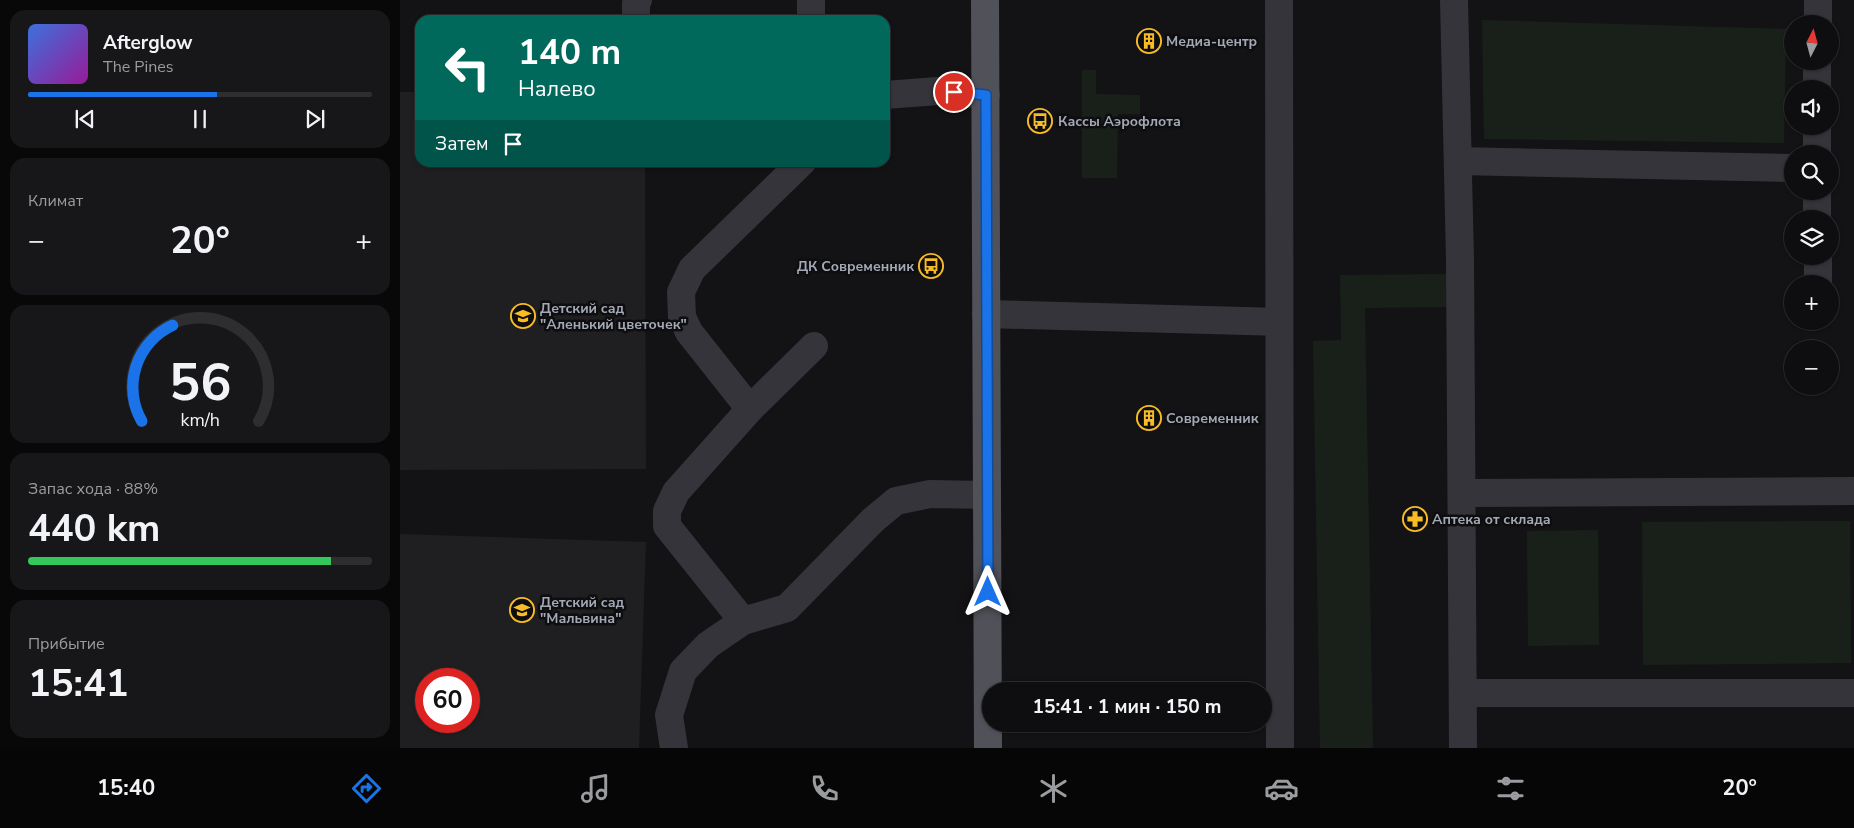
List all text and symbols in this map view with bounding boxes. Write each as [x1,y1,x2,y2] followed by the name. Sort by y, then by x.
[1784,15,1839,70] north arrow
[1784,15,1839,395] map controls
[1136,28,1162,54] building icon: Медиа-центр
[518,29,621,76] text: 140 m
[103,30,193,56] text: Afterglow
[1166,32,1257,51] place label: Медиа-центр
[435,35,500,100] icon: left
[103,56,173,78] text: The Pines
[933,71,975,113] pin
[518,74,596,104] text: Налево
[940,78,968,106] icon: arrive
[1784,80,1839,135] button: sound
[71,105,99,133] icon: previous
[186,105,214,133] icon: pause
[301,105,329,133] icon: next
[1027,108,1053,134] bus stop icon: Кассы Аэрофлота
[1058,112,1181,131] place label: Кассы Аэрофлота
[499,130,527,158] icon: arrive
[435,131,489,157] text: Затем
[1784,145,1839,200] button: search
[28,190,83,212] text: Климат
[1784,210,1839,265] button: layers
[170,215,230,266] text: 20°
[28,222,45,260] text: −
[355,222,372,260] text: +
[918,253,944,279] bus stop icon: ДК Современник
[797,257,914,276] place label: ДК Современник
[1784,275,1839,330] button: +
[540,299,687,334] place label: Детский сад "Аленький цветочек"
[510,303,536,329] school or university icon: Детский сад "Аленький цветочек"
[1784,340,1839,395] button: −
[169,347,231,418] text: 56
[1136,405,1162,431] building icon: Современник
[180,408,220,432] text: km/h
[1166,409,1259,428] place label: Современник
[28,478,158,500] text: Запас хода · 88%
[28,503,160,554] text: 440 km
[1402,506,1428,532] pharmacy icon: Аптека от склада
[1432,510,1551,529] place label: Аптека от склада
[961,565,1013,617] position arrow
[540,593,625,628] place label: Детский сад "Мальвина"
[509,597,535,623] school or university icon: Детский сад "Мальвина"
[28,633,105,655] text: Прибытие
[28,658,129,709] text: 15:41
[415,668,480,733] speed limit sign: 60
[1033,694,1221,720] text: 15:41 · 1 мин · 150 m
[349,771,384,806] icon: directions
[578,771,613,806] icon: music
[807,771,842,806] icon: phone
[1036,771,1071,806] icon: climate
[1264,771,1299,806] icon: car
[1493,771,1528,806] icon: filters
[97,773,155,803] text: 15:40
[1722,773,1757,803] text: 20°

